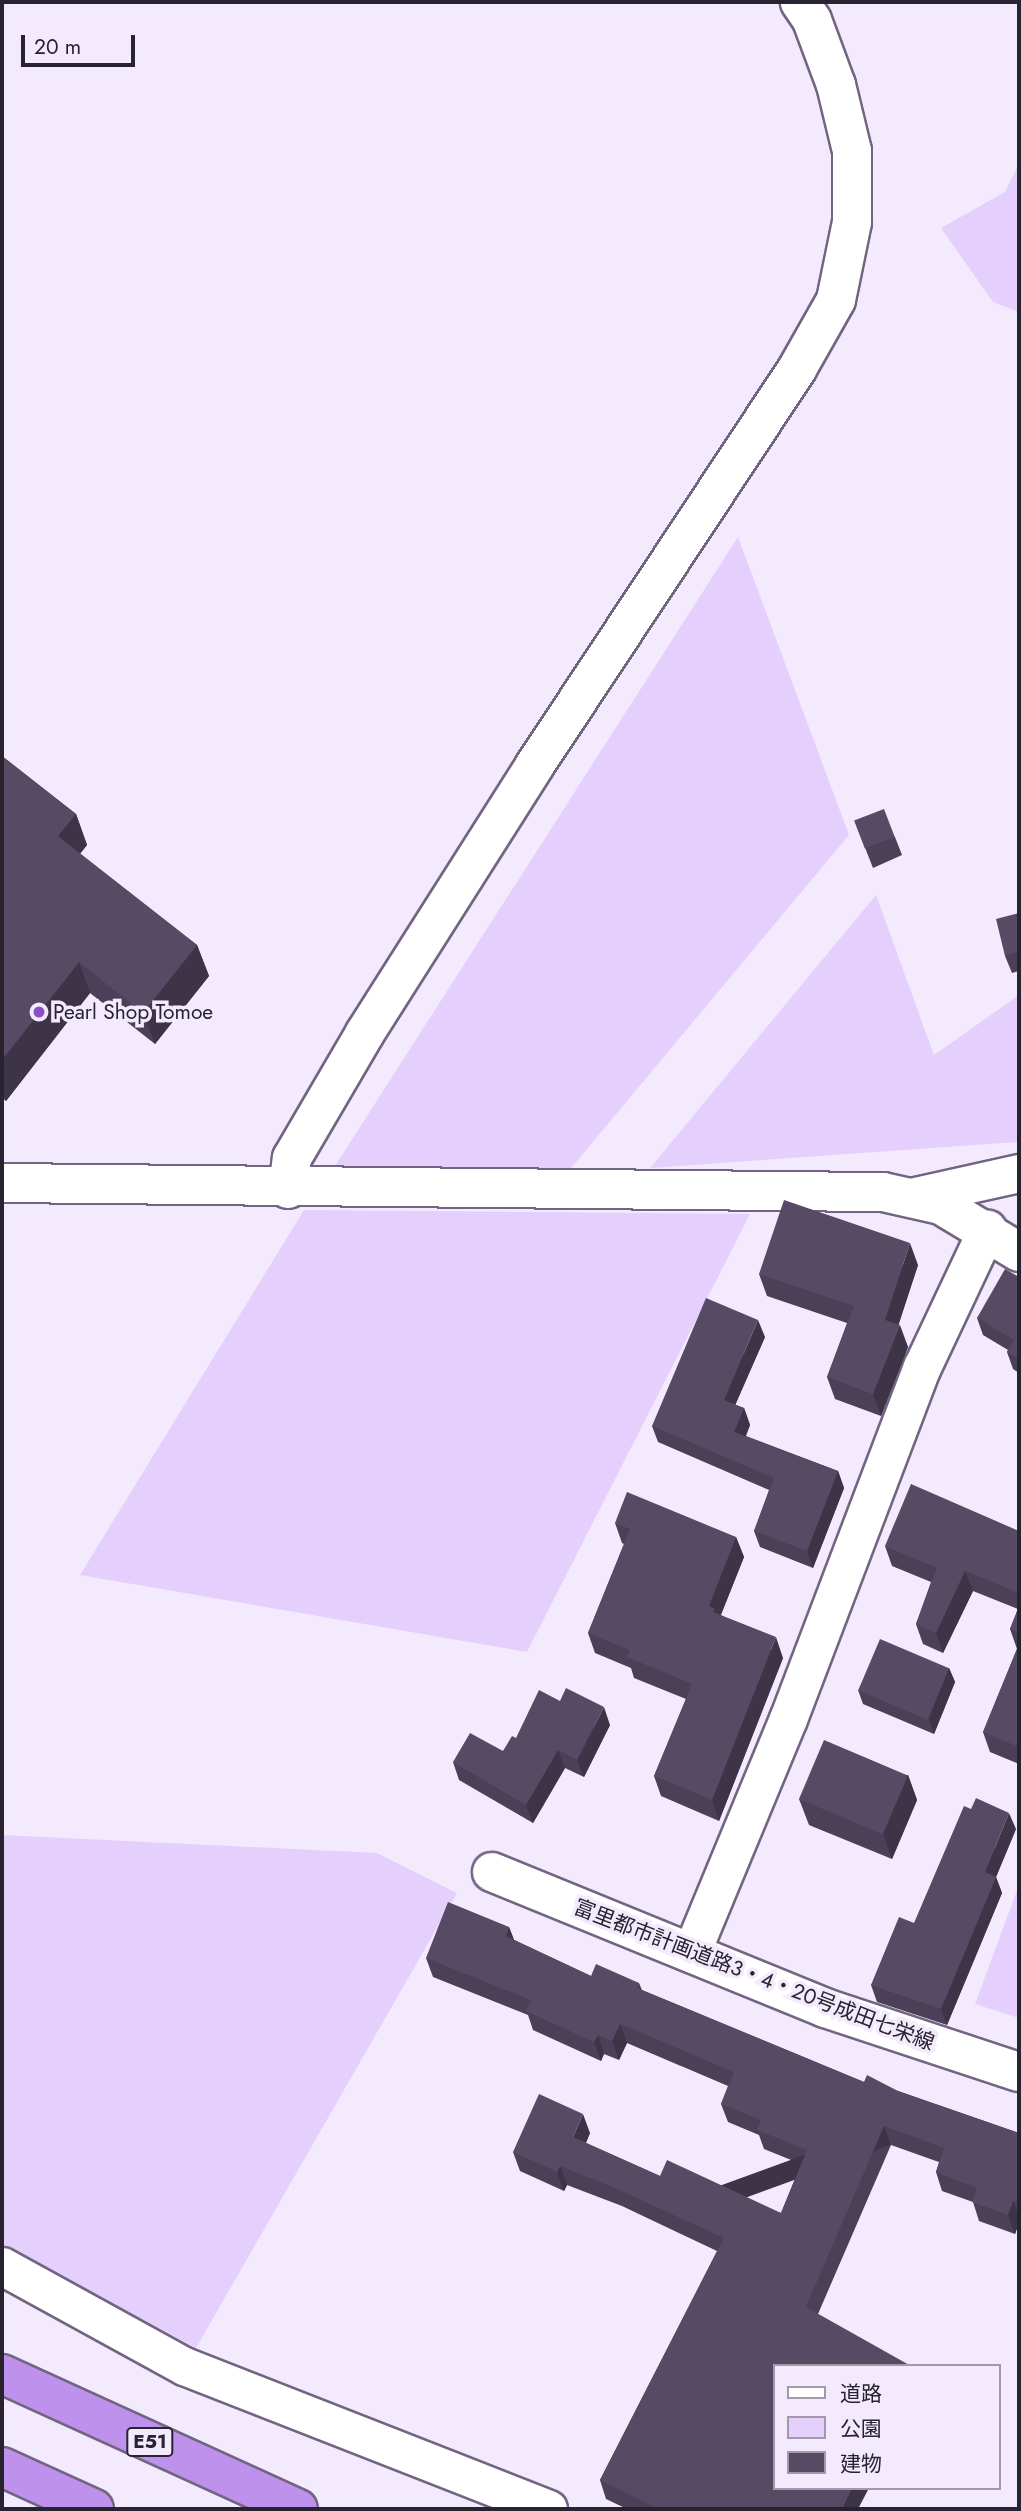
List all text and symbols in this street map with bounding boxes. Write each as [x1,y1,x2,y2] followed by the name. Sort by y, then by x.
[24,21,138,65] scale bar
[34,32,81,62] text: 20 m
[53,999,213,1025] place label: Pearl Shop Tomoe
[31,1004,47,1020] marker: Pearl Shop Tomoe
[570,1894,938,2056] street label: 富里都市計画道路3・4・20号成田七栄線
[772,2364,1000,2490] legend
[840,2379,882,2409] text: 道路
[840,2414,882,2444] text: 公園
[125,2426,174,2458] road number: E51
[840,2449,882,2479] text: 建物

